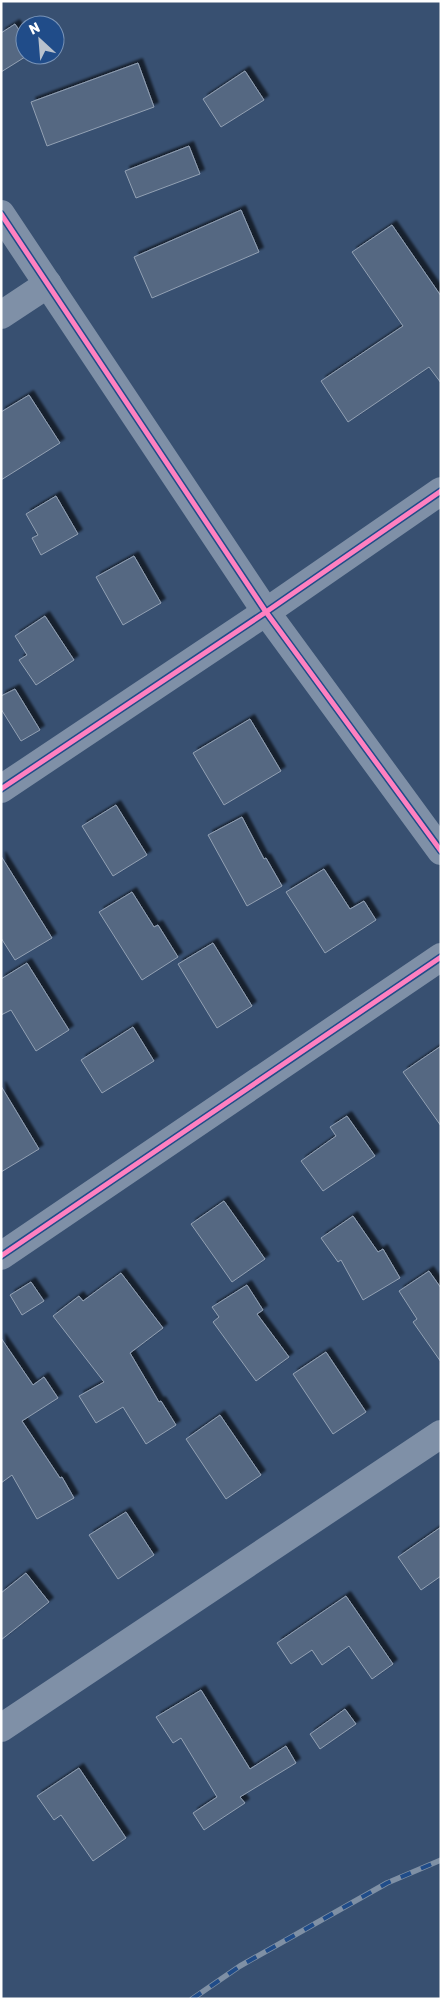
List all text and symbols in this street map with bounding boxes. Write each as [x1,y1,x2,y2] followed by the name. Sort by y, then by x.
[15,15,65,65] north arrow
[26,19,43,39] text: N

